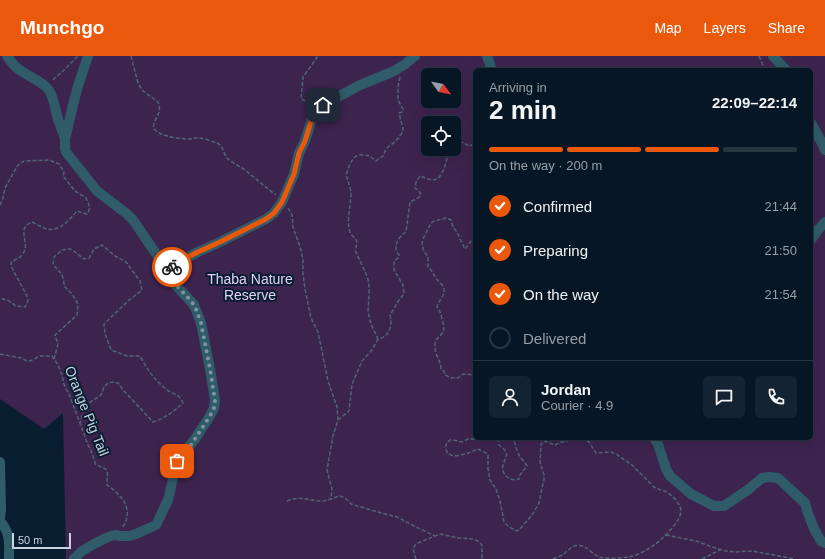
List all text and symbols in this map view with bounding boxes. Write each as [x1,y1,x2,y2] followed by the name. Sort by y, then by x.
[20,17,104,38] text: Munchgo
[654,20,682,36] text: Map
[704,20,746,36] text: Layers
[768,20,805,36] text: Share
[421,68,461,108] north arrow
[421,68,461,156] map controls
[489,80,547,95] text: Arriving in
[306,88,340,122] pin
[312,94,334,116] icon: home
[712,94,797,111] text: 22:09–22:14
[489,95,557,125] text: 2 min
[421,116,461,156] button: locate
[489,158,602,173] text: On the way · 200 m
[489,195,511,217] icon: check
[523,198,592,215] text: Confirmed
[764,199,797,214] text: 21:44
[489,239,511,261] icon: check
[523,242,588,259] text: Preparing
[764,243,797,258] text: 21:50
[152,247,192,287] courier
[161,256,183,278] icon: bike
[207,271,293,303] park label: Thaba Nature Reserve
[489,283,511,305] icon: check
[523,286,599,303] text: On the way
[764,287,797,302] text: 21:54
[523,330,586,347] text: Delivered
[62,364,112,458] street label: Orange Pig Tail
[489,376,531,418] button: person
[703,376,745,418] button: chat
[755,376,797,418] button: phone
[541,381,591,398] text: Jordan
[541,398,613,413] text: Courier · 4.9
[160,444,194,478] pin
[166,450,188,472] icon: bag
[12,531,71,550] scale bar
[18,534,42,546] text: 50 m

